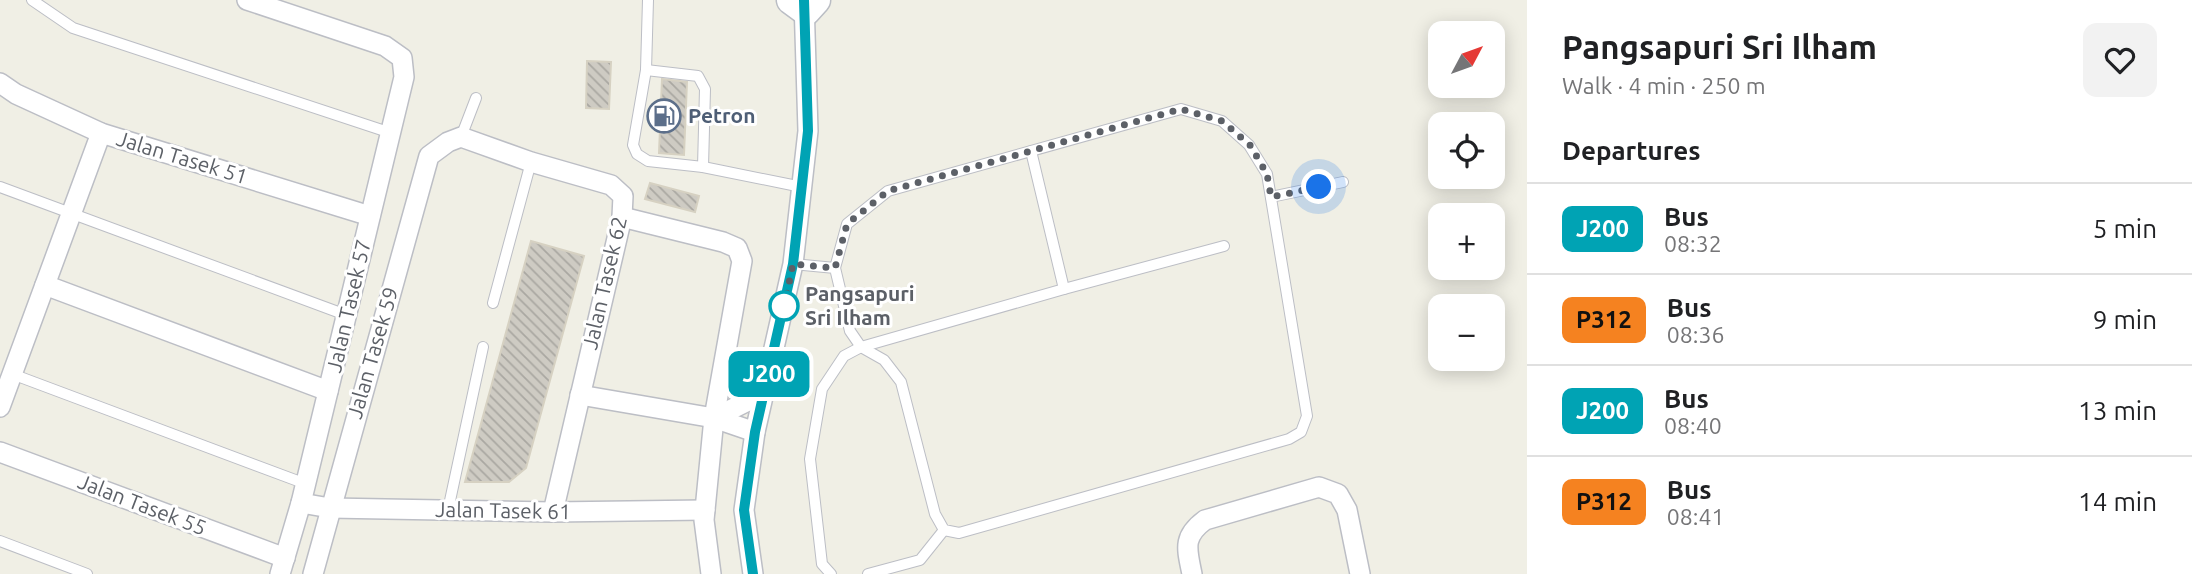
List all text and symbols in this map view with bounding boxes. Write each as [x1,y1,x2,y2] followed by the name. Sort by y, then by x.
[1428,21,1505,98] north arrow
[1428,21,1505,371] map controls
[2083,23,2157,97] button: heart
[1562,28,1877,65] text: Pangsapuri Sri Ilham
[1562,73,1766,98] text: Walk · 4 min · 250 m
[645,97,683,135] fuel station icon: Petron
[688,103,756,127] place label: Petron
[1428,112,1505,189] button: locate
[114,126,251,188] street label: Jalan Tasek 51
[1562,136,1700,165] text: Departures
[1301,169,1336,204] your location
[1664,202,1709,231] text: Bus
[1428,203,1505,280] button: +
[577,214,631,352] street label: Jalan Tasek 62
[2093,214,2157,243] text: 5 min
[1576,215,1629,242] text: J200
[1664,231,1722,256] text: 08:32
[321,237,375,375] street label: Jalan Tasek 57
[805,281,915,329] place label: Pangsapuri Sri Ilham
[342,284,402,421] street label: Jalan Tasek 59
[769,291,799,321] marker: Pangsapuri Sri Ilham
[1667,293,1712,322] text: Bus
[1428,294,1505,371] button: −
[2093,305,2157,334] text: 9 min
[1576,306,1632,333] text: P312
[1667,322,1724,347] text: 08:36
[720,351,818,397] line badge: J200
[742,360,796,387] text: J200
[1664,384,1709,413] text: Bus
[2078,396,2157,425] text: 13 min
[1576,397,1629,424] text: J200
[1664,413,1722,438] text: 08:40
[75,469,210,540] street label: Jalan Tasek 55
[1667,475,1712,504] text: Bus
[2078,487,2157,516] text: 14 min
[1576,488,1632,515] text: P312
[435,497,571,523] street label: Jalan Tasek 61
[1667,504,1724,529] text: 08:41

